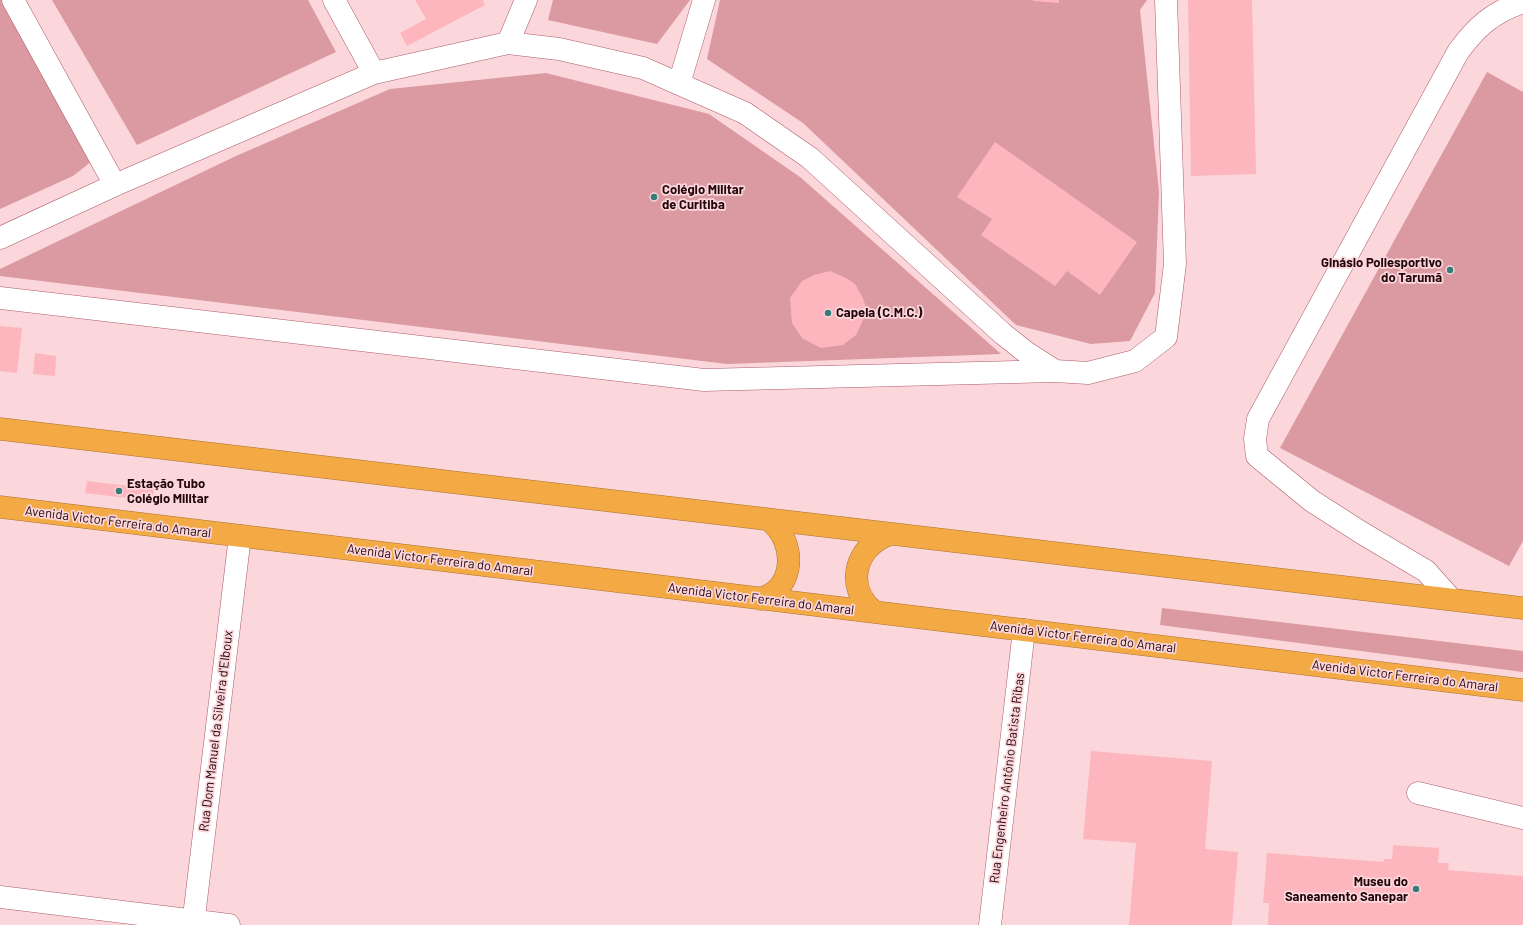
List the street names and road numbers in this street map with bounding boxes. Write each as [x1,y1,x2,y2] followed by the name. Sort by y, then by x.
[24,503,212,541] street label: Avenida Victor Ferreira do Amaral
[346,541,534,579] street label: Avenida Victor Ferreira do Amaral
[667,580,855,618] street label: Avenida Victor Ferreira do Amaral
[989,618,1177,656] street label: Avenida Victor Ferreira do Amaral
[196,630,236,832] street label: Rua Dom Manuel da Silveira d'Elboux
[1311,657,1499,695] street label: Avenida Victor Ferreira do Amaral
[986,672,1028,884] street label: Rua Engenheiro Antônio Batista Ribas

